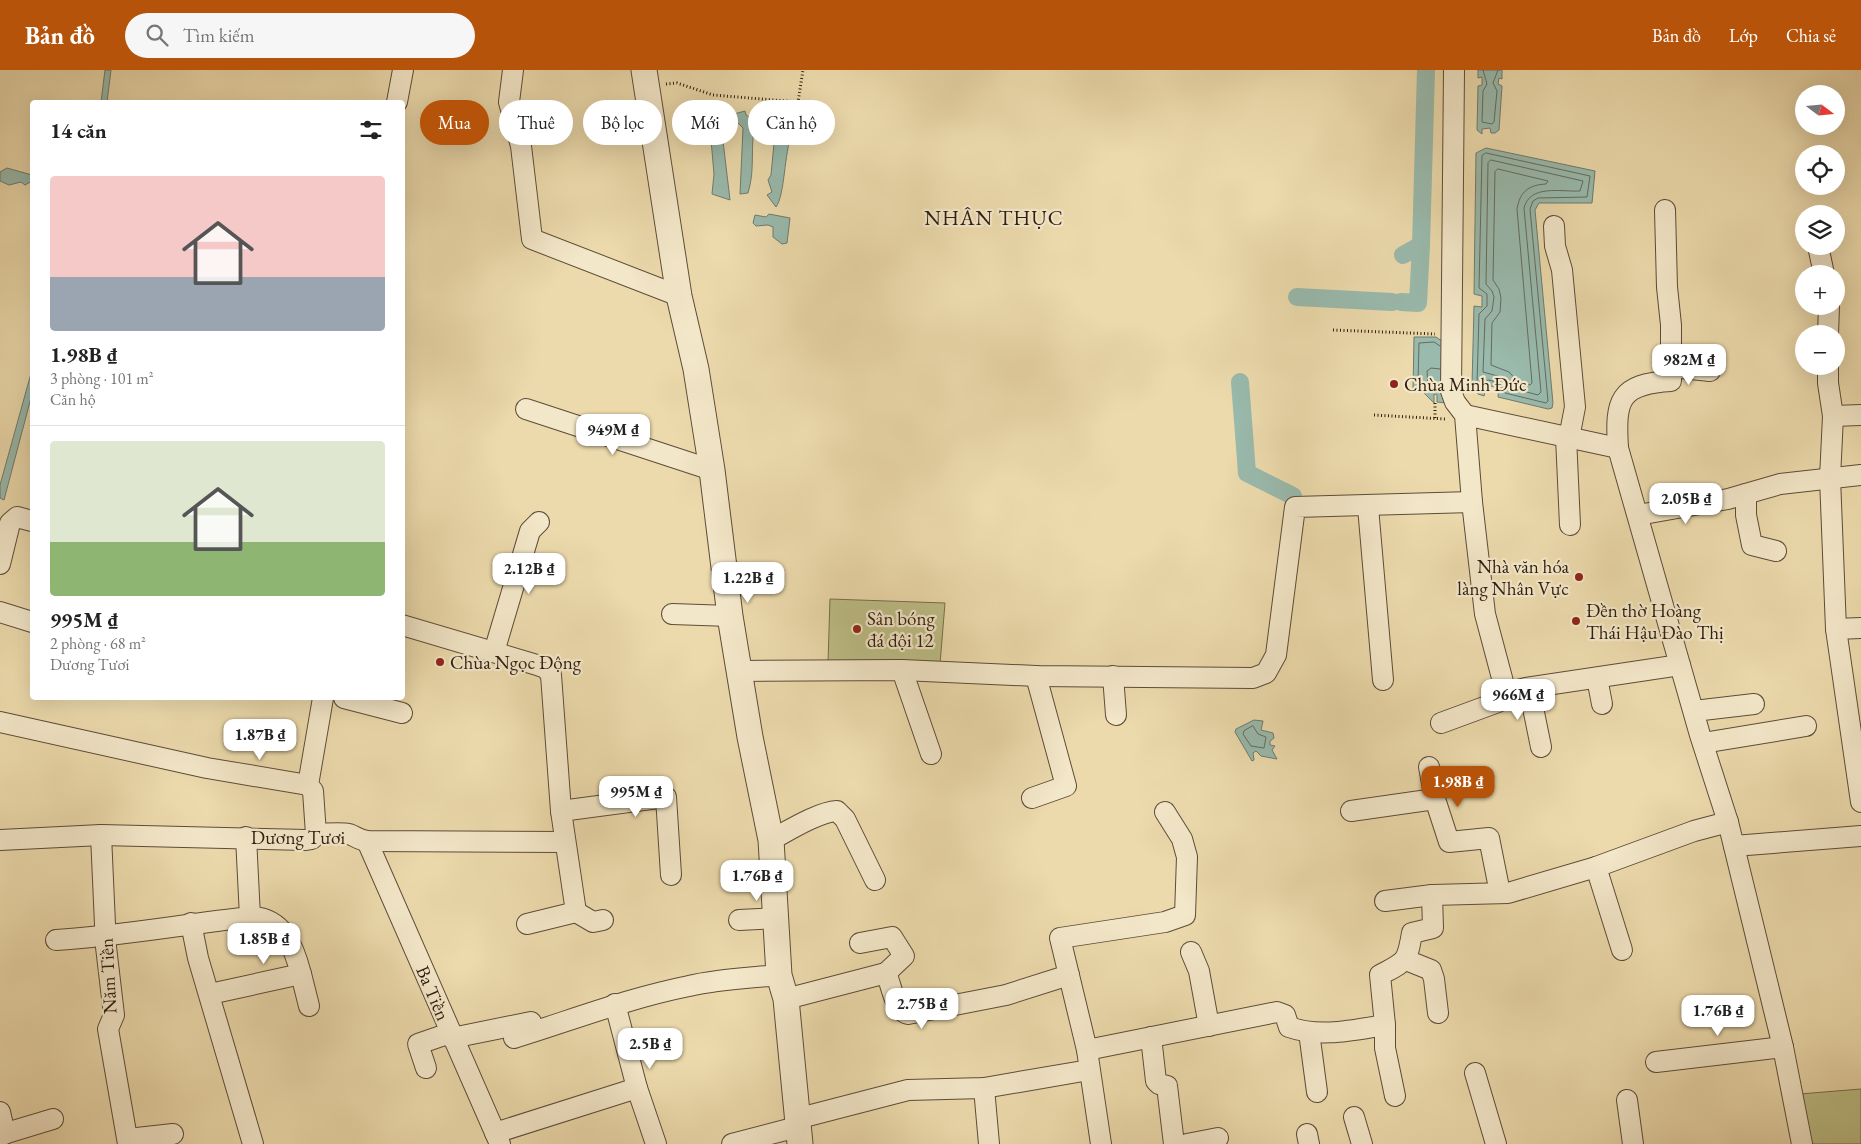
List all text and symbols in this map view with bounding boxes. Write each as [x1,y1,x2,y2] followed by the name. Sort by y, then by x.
[125,13,475,58] search box
[25,20,95,51] text: Bản đồ
[143,21,171,49] icon: search
[183,23,255,48] text: Tìm kiếm
[1652,24,1701,47] text: Bản đồ
[1729,24,1758,47] text: Lớp
[1786,24,1836,47] text: Chia sẻ
[1795,85,1845,135] north arrow
[1795,85,1845,375] map controls
[420,100,489,145] chip: Mua
[499,100,573,145] chip: Thuê
[583,100,662,145] chip: Bộ lọc
[672,100,738,145] chip: Mới
[748,100,835,145] chip: Căn hộ
[357,116,385,144] icon: filters
[50,117,107,144] text: 14 căn
[1795,145,1845,195] button: locate
[924,204,1064,231] district label: NHÂN THỤC
[1795,205,1845,255] button: layers
[173,208,263,298] icon: home
[1795,265,1845,315] button: +
[1795,325,1845,375] button: −
[50,341,117,368] text: 1.98B ₫
[1648,344,1730,386] pin: 982M ₫
[1663,349,1715,370] text: 982M ₫
[50,368,154,389] text: 3 phòng · 101 m²
[1404,372,1527,397] place label: Chùa Minh Đức
[1388,378,1400,390] marker: Chùa Minh Đức
[50,389,96,410] text: Căn hộ
[572,414,654,456] pin: 949M ₫
[587,419,639,440] text: 949M ₫
[173,474,263,564] icon: home
[1640,482,1732,525] pin: 2.05B ₫
[1660,488,1712,509] text: 2.05B ₫
[483,552,575,595] pin: 2.12B ₫
[1457,554,1569,601] place label: Nhà văn hóa làng Nhân Vực
[503,558,555,579] text: 2.12B ₫
[702,562,794,604] pin: 1.22B ₫
[722,567,774,588] text: 1.22B ₫
[1573,571,1585,583] marker: Nhà văn hóa làng Nhân Vực
[1586,598,1724,645] place label: Đền thờ Hoàng Thái Hậu Đào Thị
[50,606,118,633] text: 995M ₫
[867,606,935,653] place label: Sân bóng đá đội 12
[1570,615,1582,627] marker: Đền thờ Hoàng Thái Hậu Đào Thị
[851,623,863,635] marker: Sân bóng đá đội 12
[50,633,146,654] text: 2 phòng · 68 m²
[450,650,582,675] place label: Chùa Ngọc Động
[50,654,129,675] text: Dương Tươi
[434,656,446,668] marker: Chùa Ngọc Động
[1477,678,1559,721] pin: 966M ₫
[1492,684,1544,705] text: 966M ₫
[214,718,306,761] pin: 1.87B ₫
[234,724,286,745] text: 1.87B ₫
[1412,766,1504,808] pin: 1.98B ₫
[1432,771,1484,792] text: 1.98B ₫
[595,776,677,818] pin: 995M ₫
[610,781,662,802] text: 995M ₫
[251,825,346,850] street label: Dương Tươi
[711,860,803,902] pin: 1.76B ₫
[731,865,783,886] text: 1.76B ₫
[218,922,310,965] pin: 1.85B ₫
[238,928,290,949] text: 1.85B ₫
[94,937,122,1015] street label: Năm Tiền
[410,962,456,1024] street label: Ba Tiền
[876,988,968,1030] pin: 2.75B ₫
[896,993,948,1014] text: 2.75B ₫
[1672,994,1764,1037] pin: 1.76B ₫
[1692,1000,1744,1021] text: 1.76B ₫
[609,1028,691,1070] pin: 2.5B ₫
[629,1033,671,1054] text: 2.5B ₫

